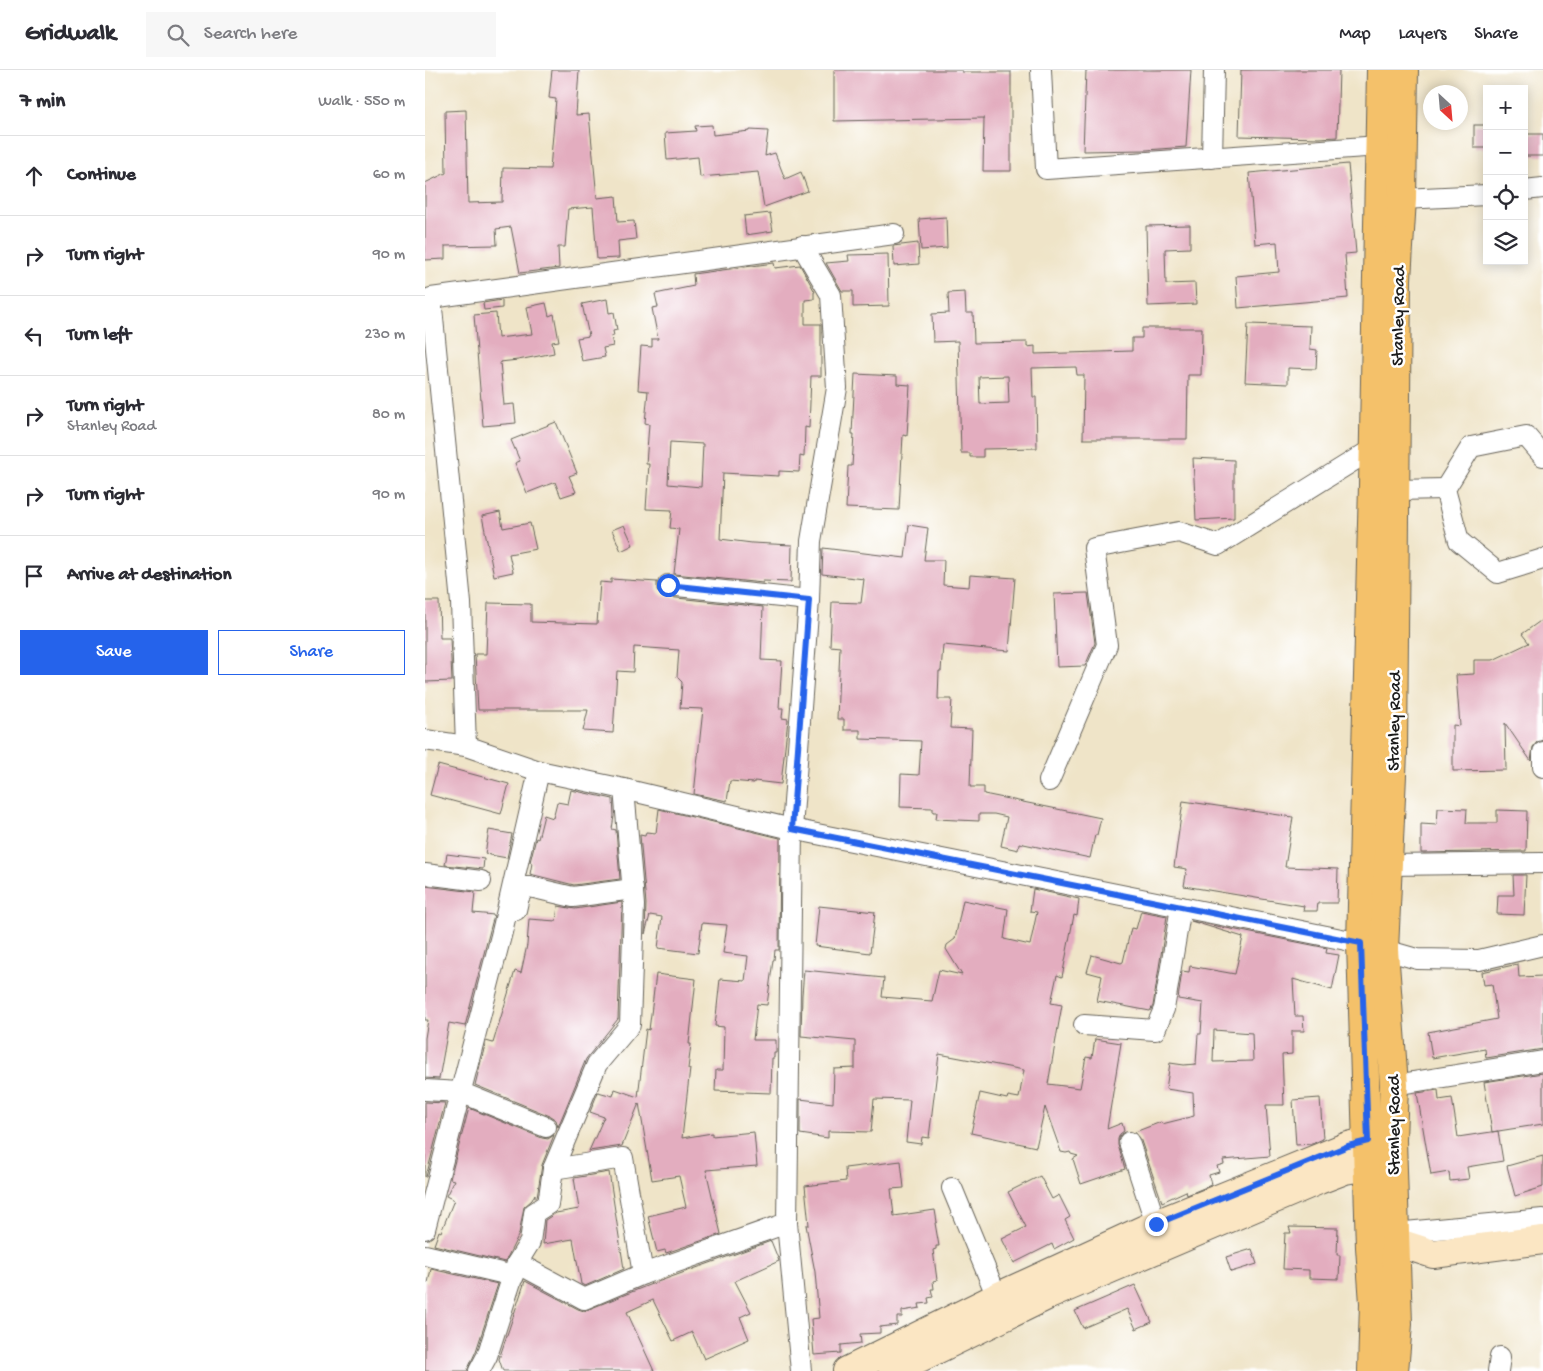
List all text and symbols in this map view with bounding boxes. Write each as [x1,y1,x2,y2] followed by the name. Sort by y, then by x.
[146,12,496,57] search box
[25,20,116,49] text: Gridwalk
[164,21,192,49] icon: search
[204,23,297,46] text: Search here
[1339,24,1371,45] text: Map
[1399,24,1446,45] text: Layers
[1474,24,1518,45] text: Share
[1423,85,1468,130] north arrow
[1483,85,1528,265] map controls
[1483,85,1528,130] button: +
[20,90,65,115] text: 7 min
[318,93,405,112] text: Walk · 550 m
[1483,130,1528,175] button: −
[20,162,48,190] icon: ahead
[67,164,136,187] text: Continue
[373,166,405,185] text: 60 m
[1483,175,1528,220] button: locate
[1483,220,1528,265] button: layers
[20,242,48,270] icon: right
[67,244,143,267] text: Turn right
[373,246,405,265] text: 90 m
[1388,264,1411,366] street label: Stanley Road
[20,322,48,350] icon: left
[67,324,131,347] text: Turn left
[365,326,405,345] text: 230 m
[67,395,143,418] text: Turn right
[20,402,48,430] icon: right
[372,406,405,425] text: 80 m
[67,418,156,437] text: Stanley Road
[20,482,48,510] icon: right
[67,484,143,507] text: Turn right
[373,486,405,505] text: 90 m
[20,562,48,590] icon: arrive
[67,564,231,587] text: Arrive at destination
[657,574,680,597] route start
[20,630,208,675] button: Save
[218,630,405,675] button: Share
[1384,669,1407,771] street label: Stanley Road
[1385,1074,1406,1175] street label: Stanley Road
[1145,1213,1168,1236] route end

